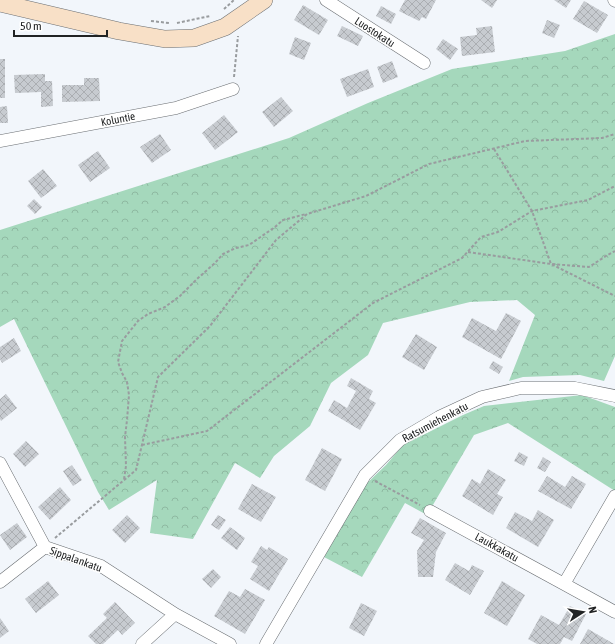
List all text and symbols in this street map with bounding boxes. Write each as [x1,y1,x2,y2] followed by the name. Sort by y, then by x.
[14,12,107,38] scale bar
[353,15,397,49] street label: Luostokatu
[20,19,42,33] text: 50 m
[100,110,136,128] street label: Koluntie
[400,400,470,444] street label: Ratsumiehenkatu
[473,530,521,564] street label: Laukkakatu
[48,544,104,574] street label: Sippalankatu
[563,592,603,632] north arrow
[586,605,599,614] text: N

